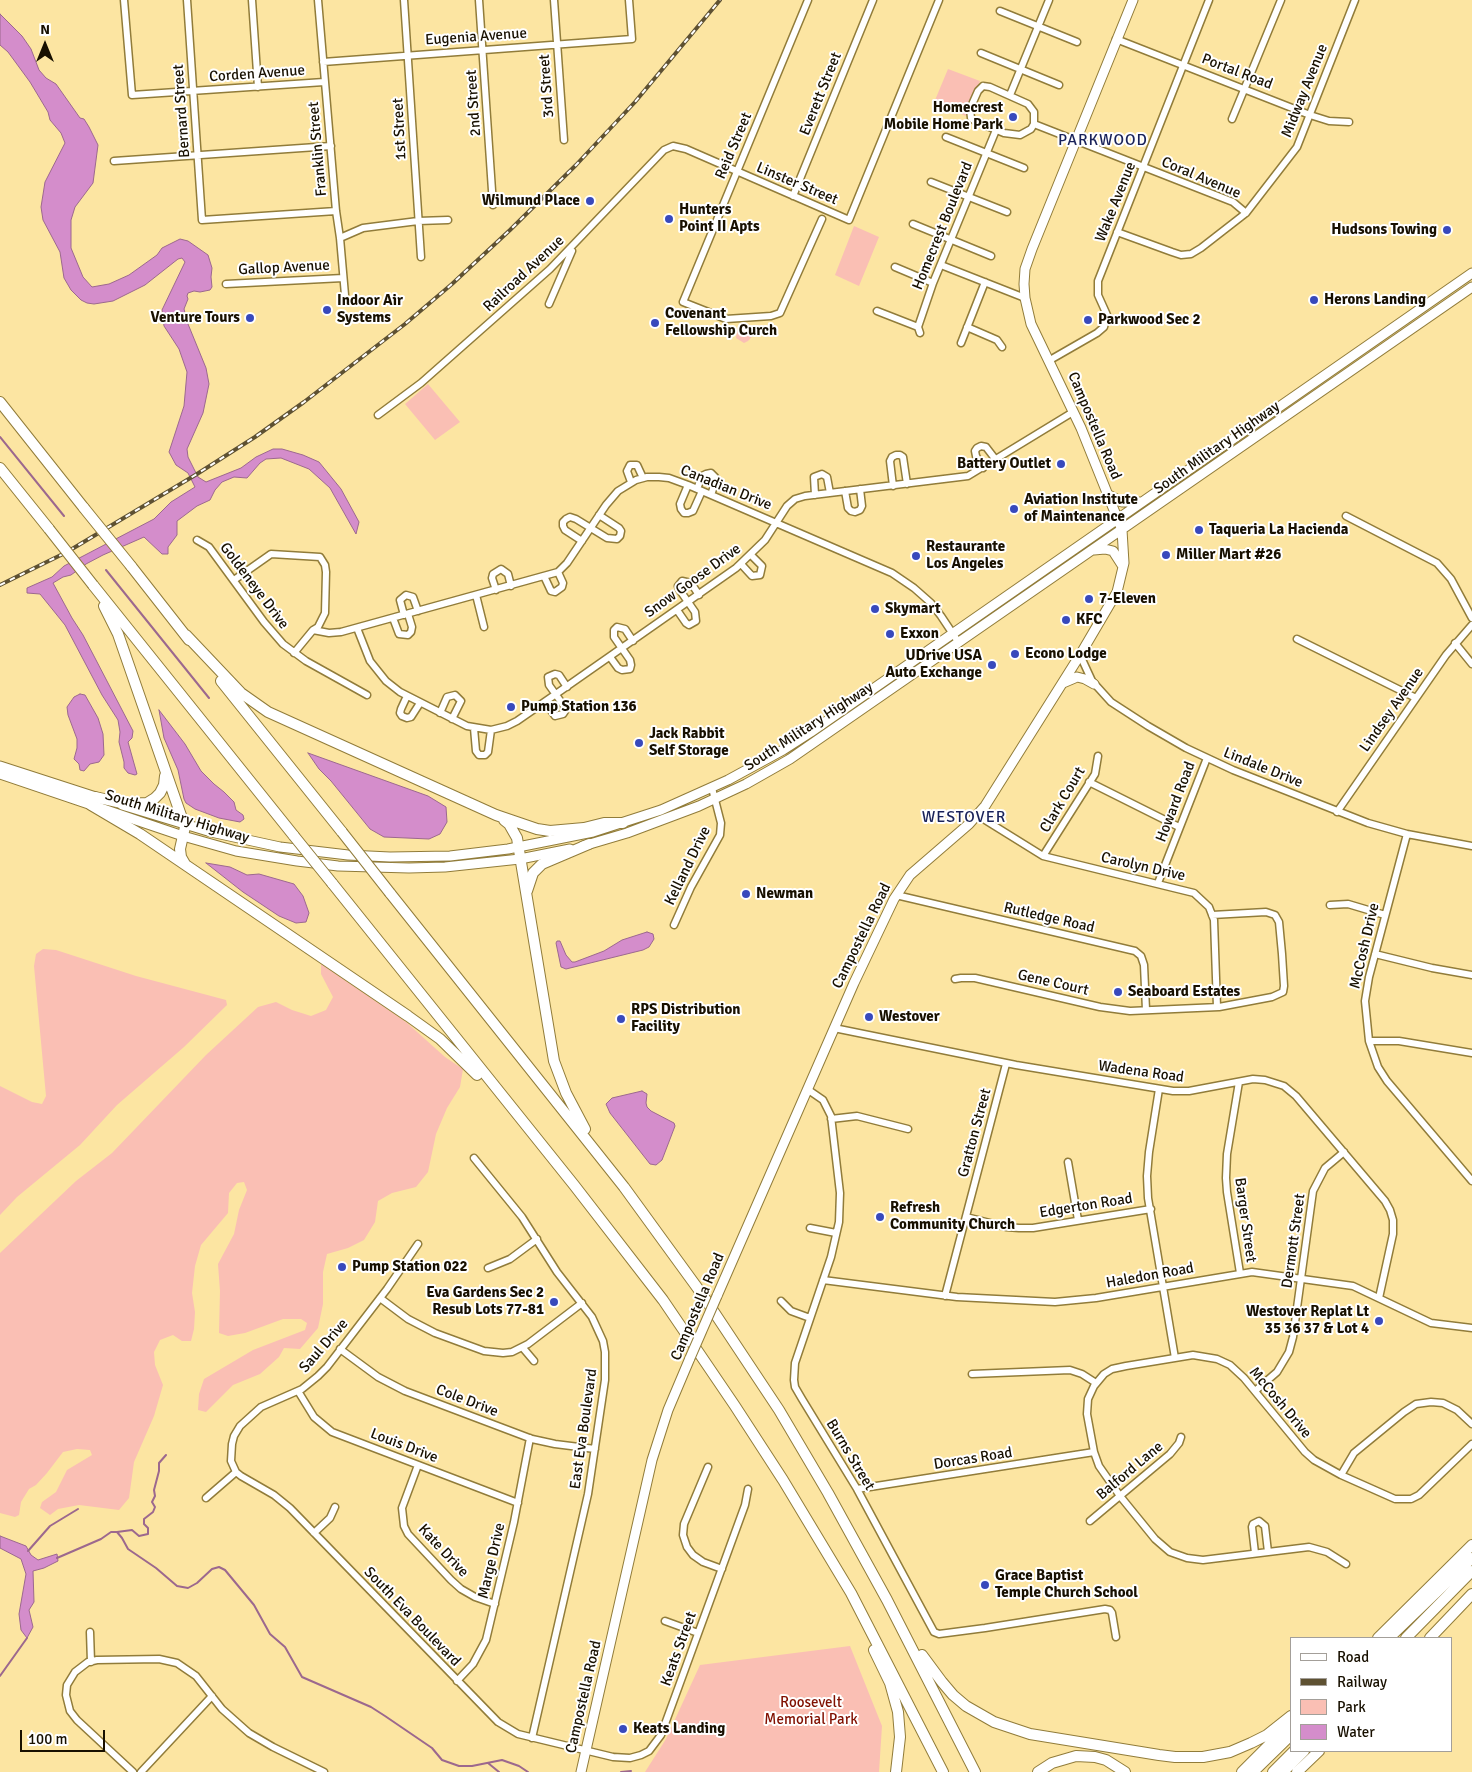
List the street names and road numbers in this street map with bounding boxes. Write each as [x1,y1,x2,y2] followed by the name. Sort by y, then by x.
[424,24,528,50] street label: Eugenia Avenue
[1278,42,1332,140] street label: Midway Avenue
[796,50,846,138] street label: Everett Street
[1199,50,1275,94] street label: Portal Road
[536,54,558,118] street label: 3rd Street
[208,62,306,86] street label: Corden Avenue
[170,64,194,158] street label: Bernard Street
[463,69,485,137] street label: 2nd Street
[389,97,411,161] street label: 1st Street
[305,101,331,197] street label: Franklin Street
[712,110,756,182] street label: Reid Street
[1159,153,1243,203] street label: Coral Avenue
[753,159,841,209] street label: Linster Street
[909,159,977,293] street label: Homecrest Boulevard
[1092,159,1140,245] street label: Wake Avenue
[480,232,568,316] street label: Railroad Avenue
[238,257,330,279] street label: Gallop Avenue
[1063,369,1125,483] street label: Campostella Road
[1150,398,1284,498] street label: South Military Highway
[678,462,774,514] street label: Canadian Drive
[216,539,292,633] street label: Goldeneye Drive
[641,540,745,622] street label: Snow Goose Drive
[1356,664,1428,756] street label: Lindsey Avenue
[741,679,877,775] street label: South Military Highway
[1221,744,1305,792] street label: Lindale Drive
[1152,759,1200,845] street label: Howard Road
[1036,764,1090,836] street label: Clark Court
[103,786,251,848] street label: South Military Highway
[661,824,715,908] street label: Kelland Drive
[1099,849,1187,885] street label: Carolyn Drive
[829,880,895,992] street label: Campostella Road
[1002,899,1096,937] street label: Rutledge Road
[1346,901,1384,991] street label: McCosh Drive
[1016,966,1090,1000] street label: Gene Court
[1097,1057,1185,1087] street label: Wadena Road
[955,1087,995,1179] street label: Gratton Street
[1230,1176,1260,1264] street label: Barger Street
[1038,1190,1134,1222] street label: Edgerton Road
[1278,1193,1310,1289] street label: Dermott Street
[667,1250,729,1364] street label: Campostella Road
[1105,1259,1195,1293] street label: Haledon Road
[296,1315,352,1377] street label: Saul Drive
[1245,1364,1315,1442] street label: McCosh Drive
[567,1368,601,1490] street label: East Eva Boulevard
[433,1381,501,1421] street label: Cole Drive
[822,1416,878,1494] street label: Burns Street
[368,1425,440,1467] street label: Louis Drive
[1093,1438,1167,1504] street label: Balford Lane
[932,1444,1014,1474] street label: Dorcas Road
[414,1521,472,1581] street label: Kate Drive
[475,1521,509,1601] street label: Marge Drive
[360,1563,464,1671] street label: South Eva Boulevard
[657,1609,701,1689] street label: Keats Street
[562,1639,606,1755] street label: Campostella Road

